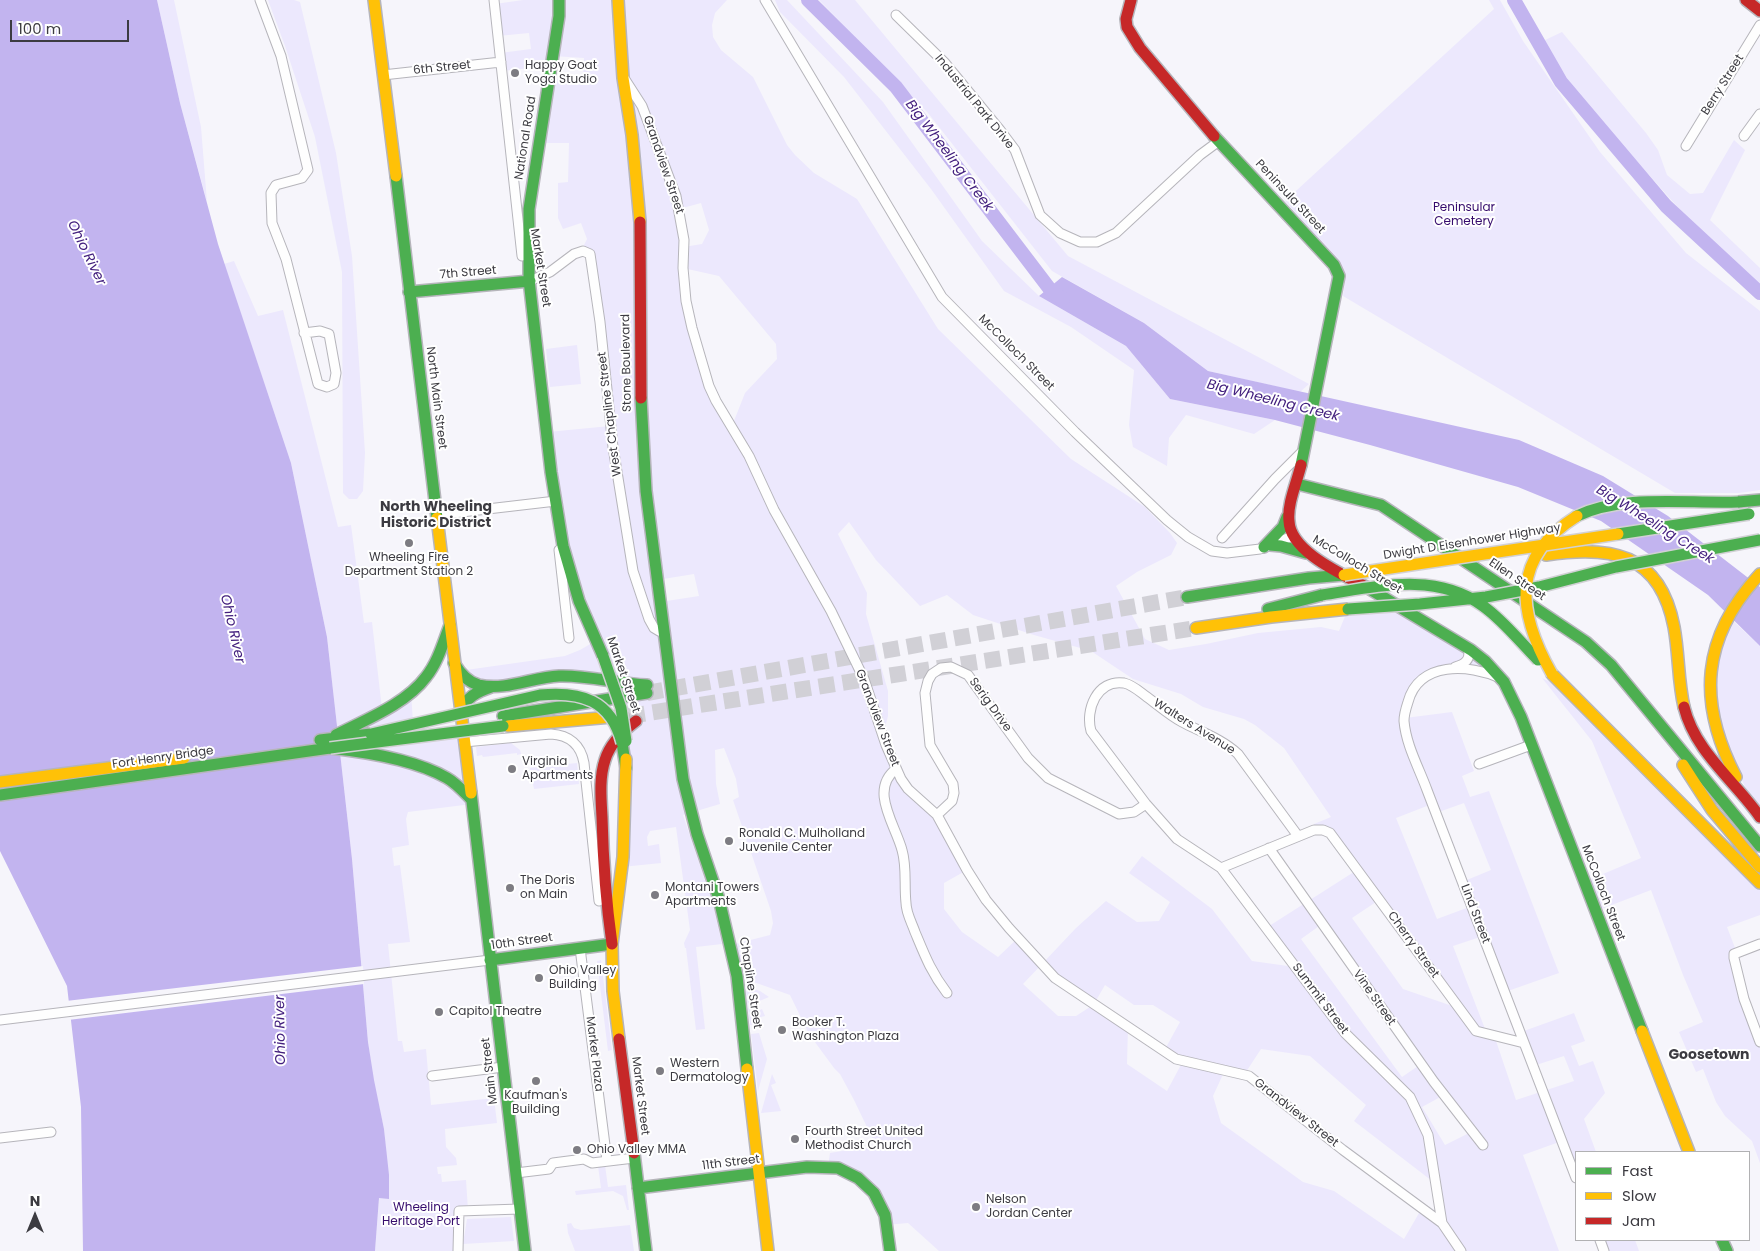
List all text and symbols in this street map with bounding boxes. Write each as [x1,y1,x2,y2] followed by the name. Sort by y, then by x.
[12,10,131,42] scale bar
[18,18,61,39] text: 100 m
[931,52,1017,152] street label: Industrial Park Drive
[1699,52,1747,118] street label: Berry Street
[412,58,472,78] street label: 6th Street
[525,59,597,87] place label: Happy Goat Yoga Studio
[509,67,521,79] marker: Happy Goat Yoga Studio
[512,95,540,181] street label: National Road
[901,97,997,215] water label: Big Wheeling Creek
[639,114,687,216] street label: Grandview Street
[1252,157,1328,237] street label: Peninsula Street
[1433,201,1495,229] park label: Peninsular Cemetery
[63,218,109,288] water label: Ohio River
[527,228,553,308] street label: Market Street
[439,263,497,283] street label: 7th Street
[975,312,1057,394] street label: McColloch Street
[619,314,635,412] street label: Stone Boulevard
[423,346,449,450] street label: North Main Street
[595,351,625,477] street label: West Chapline Street
[1205,376,1341,426] water label: Big Wheeling Creek
[1593,482,1717,568] water label: Big Wheeling Creek
[380,499,492,532] district label: North Wheeling Historic District
[1383,521,1561,563] street label: Dwight D Eisenhower Highway
[1310,533,1404,597] street label: McColloch Street
[403,537,415,549] marker: Wheeling Fire Department Station 2
[345,551,473,579] place label: Wheeling Fire Department Station 2
[1486,556,1548,604] street label: Ellen Street
[216,593,248,665] water label: Ohio River
[603,635,643,715] street label: Market Street
[852,667,902,769] street label: Grandview Street
[966,675,1014,735] street label: Serig Drive
[1151,696,1237,758] street label: Walters Avenue
[111,744,215,772] street label: Fort Henry Bridge
[522,755,593,783] place label: Virginia Apartments
[506,763,518,775] marker: Virginia Apartments
[739,827,865,855] place label: Ronald C. Mulholland Juvenile Center
[723,835,735,847] marker: Ronald C. Mulholland Juvenile Center
[1578,843,1628,943] street label: McColloch Street
[520,874,575,902] place label: The Doris on Main
[665,881,759,909] place label: Montani Towers Apartments
[504,882,516,894] marker: The Doris on Main
[1457,882,1493,946] street label: Lind Street
[649,889,661,901] marker: Montani Towers Apartments
[1384,909,1442,981] street label: Cherry Street
[490,931,554,953] street label: 10th Street
[736,936,764,1030] street label: Chapline Street
[1289,961,1351,1037] street label: Summit Street
[549,964,616,992] place label: Ohio Valley Building
[1350,967,1398,1029] street label: Vine Street
[533,972,545,984] marker: Ohio Valley Building
[272,995,290,1065] water label: Ohio River
[449,1005,542,1019] place label: Capitol Theatre
[433,1006,445,1018] marker: Capitol Theatre
[582,1016,606,1092] street label: Market Plaza
[792,1016,899,1044] place label: Booker T. Washington Plaza
[776,1024,788,1036] marker: Booker T. Washington Plaza
[479,1037,501,1105] street label: Main Street
[1668,1047,1750,1063] district label: Goosetown
[628,1056,652,1136] street label: Market Street
[670,1057,748,1085] place label: Western Dermatology
[654,1065,666,1077] marker: Western Dermatology
[530,1075,542,1087] marker: Kaufman's Building
[1251,1076,1341,1150] street label: Grandview Street
[504,1089,568,1117] place label: Kaufman's Building
[805,1125,923,1153] place label: Fourth Street United Methodist Church
[789,1133,801,1145] marker: Fourth Street United Methodist Church
[587,1143,686,1157] place label: Ohio Valley MMA
[571,1144,583,1156] marker: Ohio Valley MMA
[1575,1151,1750,1241] legend
[701,1152,761,1174] street label: 11th Street
[1622,1160,1653,1181] text: Fast
[1622,1185,1656,1206] text: Slow
[10,1191,60,1241] north arrow
[30,1191,40,1211] text: N
[986,1193,1072,1221] place label: Nelson Jordan Center
[382,1201,460,1229] park label: Wheeling Heritage Port
[970,1201,982,1213] marker: Nelson Jordan Center
[1622,1210,1656,1231] text: Jam

